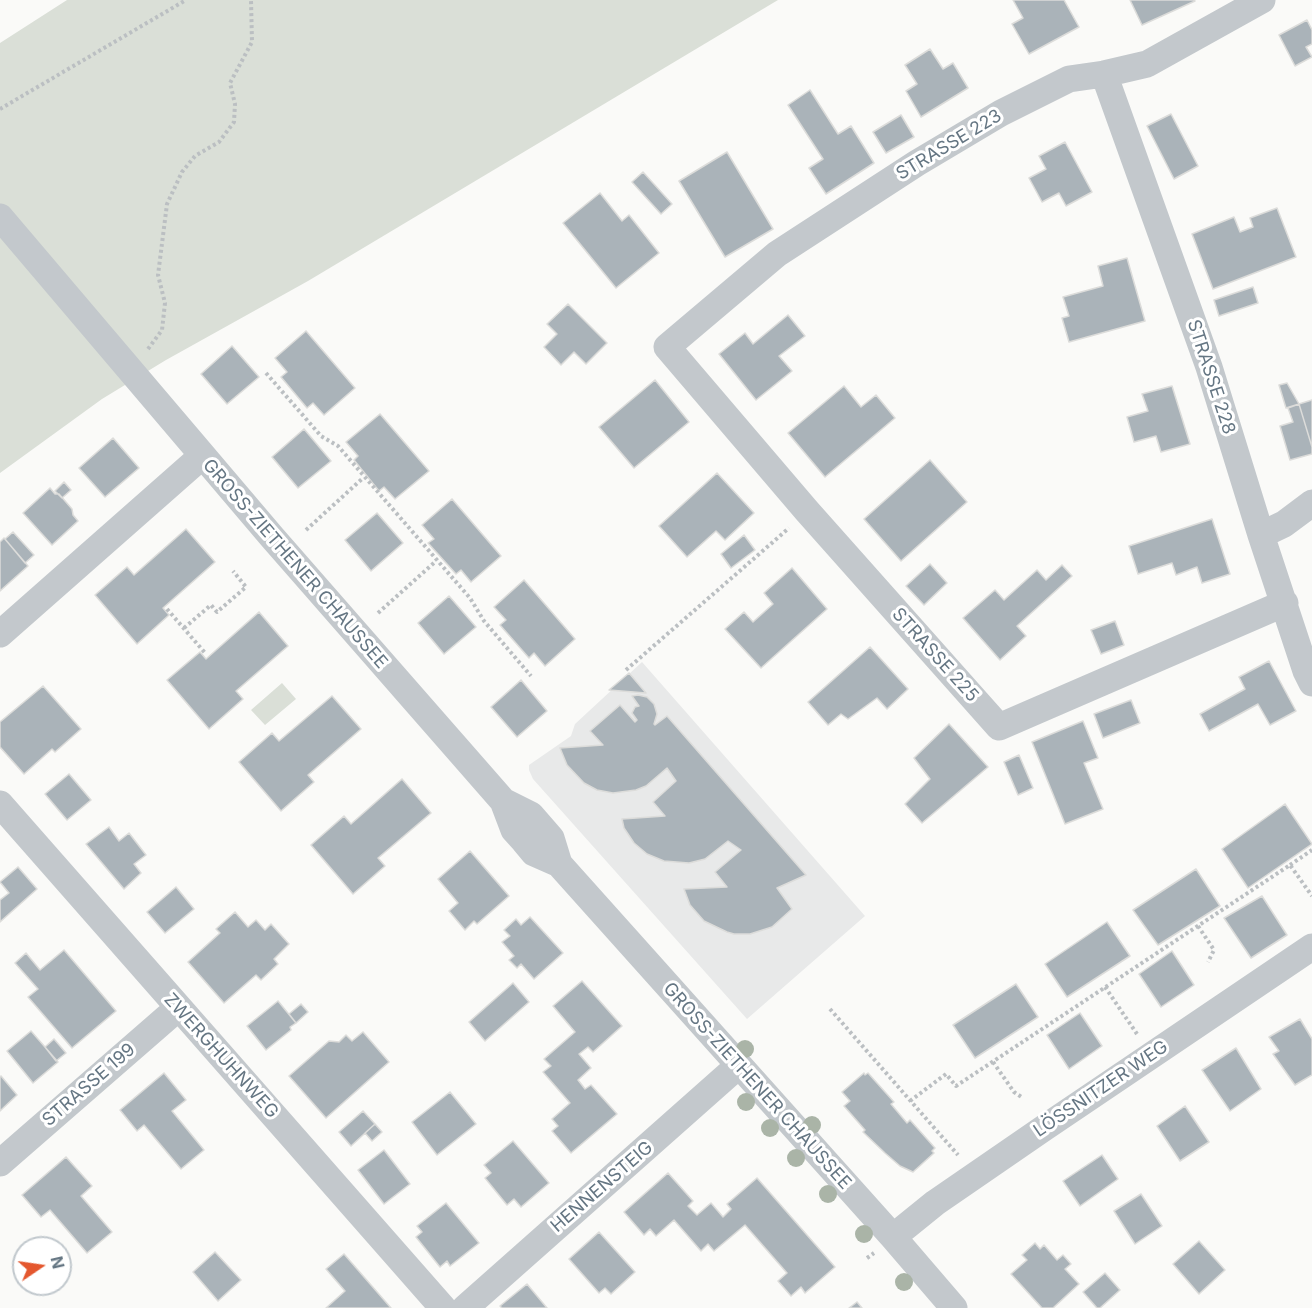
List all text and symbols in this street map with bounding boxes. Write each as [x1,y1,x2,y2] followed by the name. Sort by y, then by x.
[892,105,1006,185] street label: STRASSE 223
[1182,317,1240,437] street label: STRASSE 228
[198,455,392,673] street label: GROSS-ZIETHENER CHAUSSEE
[887,604,983,706] street label: STRASSE 225
[658,978,856,1194] street label: GROSS-ZIETHENER CHAUSSEE
[159,989,283,1123] street label: ZWERGHUHNWEG
[1030,1036,1172,1142] street label: LÖSSNITZER WEG
[38,1039,140,1131] street label: STRASSE 199
[547,1137,657,1237] street label: HENNENSTEIG
[12,1236,72,1296] north arrow
[46,1254,69,1271] text: N

